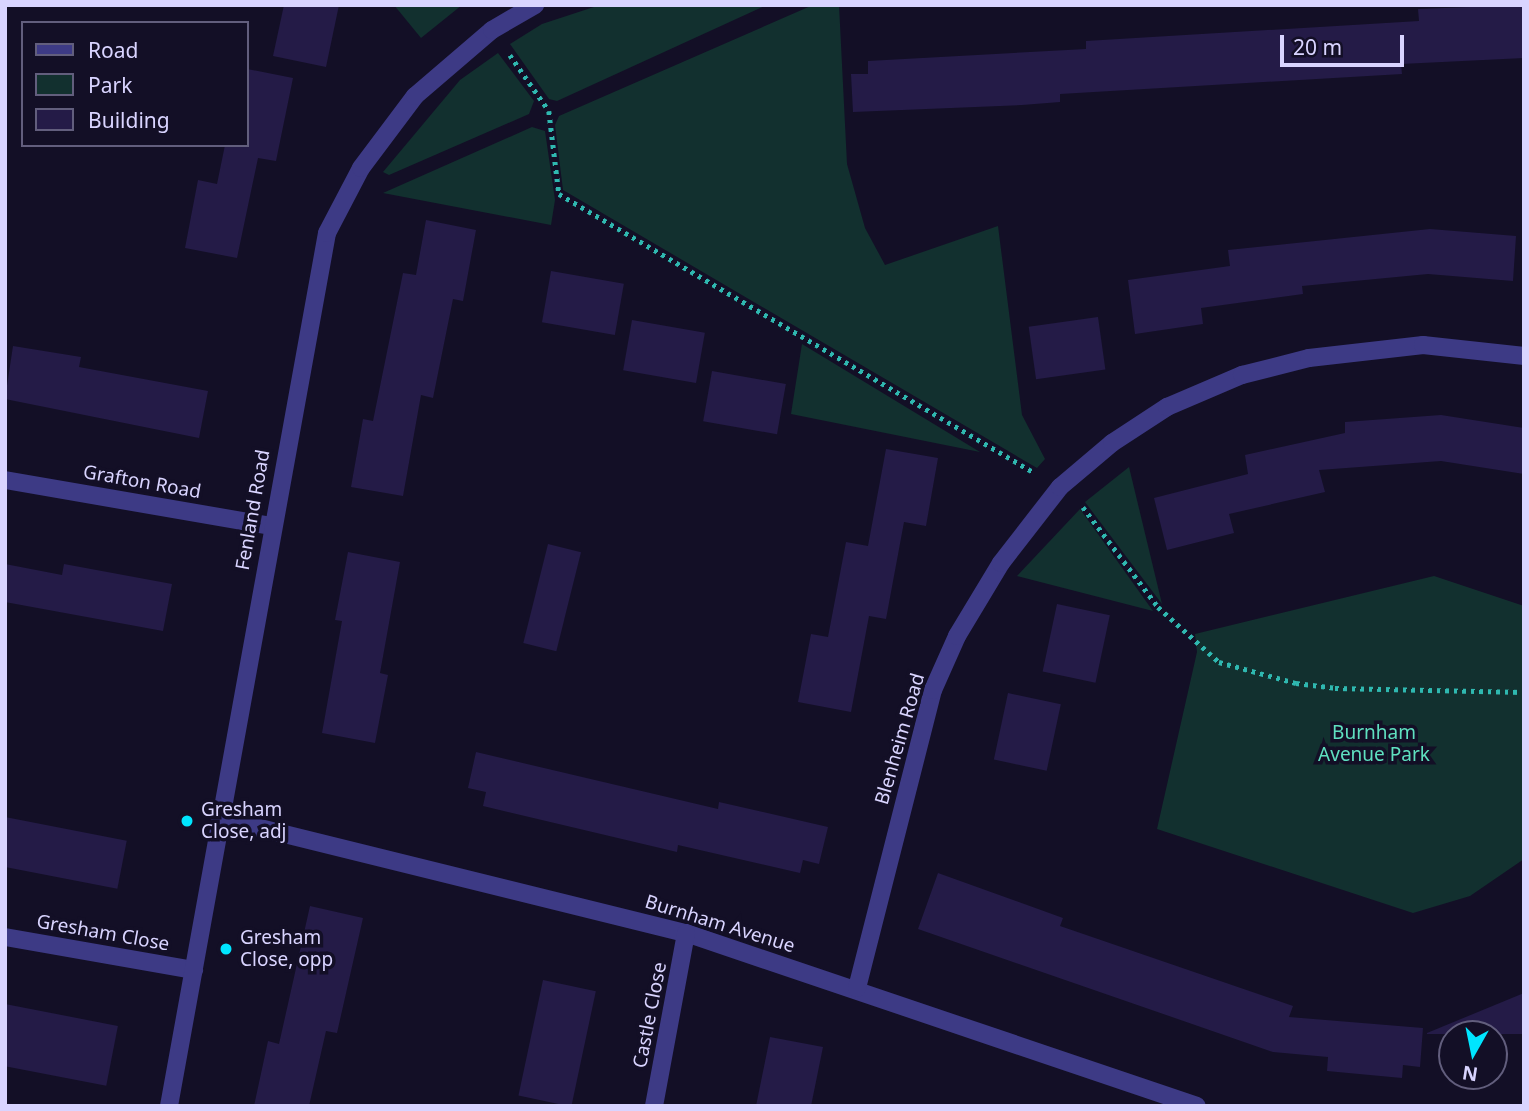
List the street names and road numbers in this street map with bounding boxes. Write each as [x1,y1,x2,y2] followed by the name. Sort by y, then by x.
[231,448,275,572] street label: Fenland Road
[81,460,203,504] street label: Grafton Road
[870,671,930,807] street label: Blenheim Road
[642,890,798,958] street label: Burnham Avenue
[35,910,171,956] street label: Gresham Close
[629,960,671,1070] street label: Castle Close

